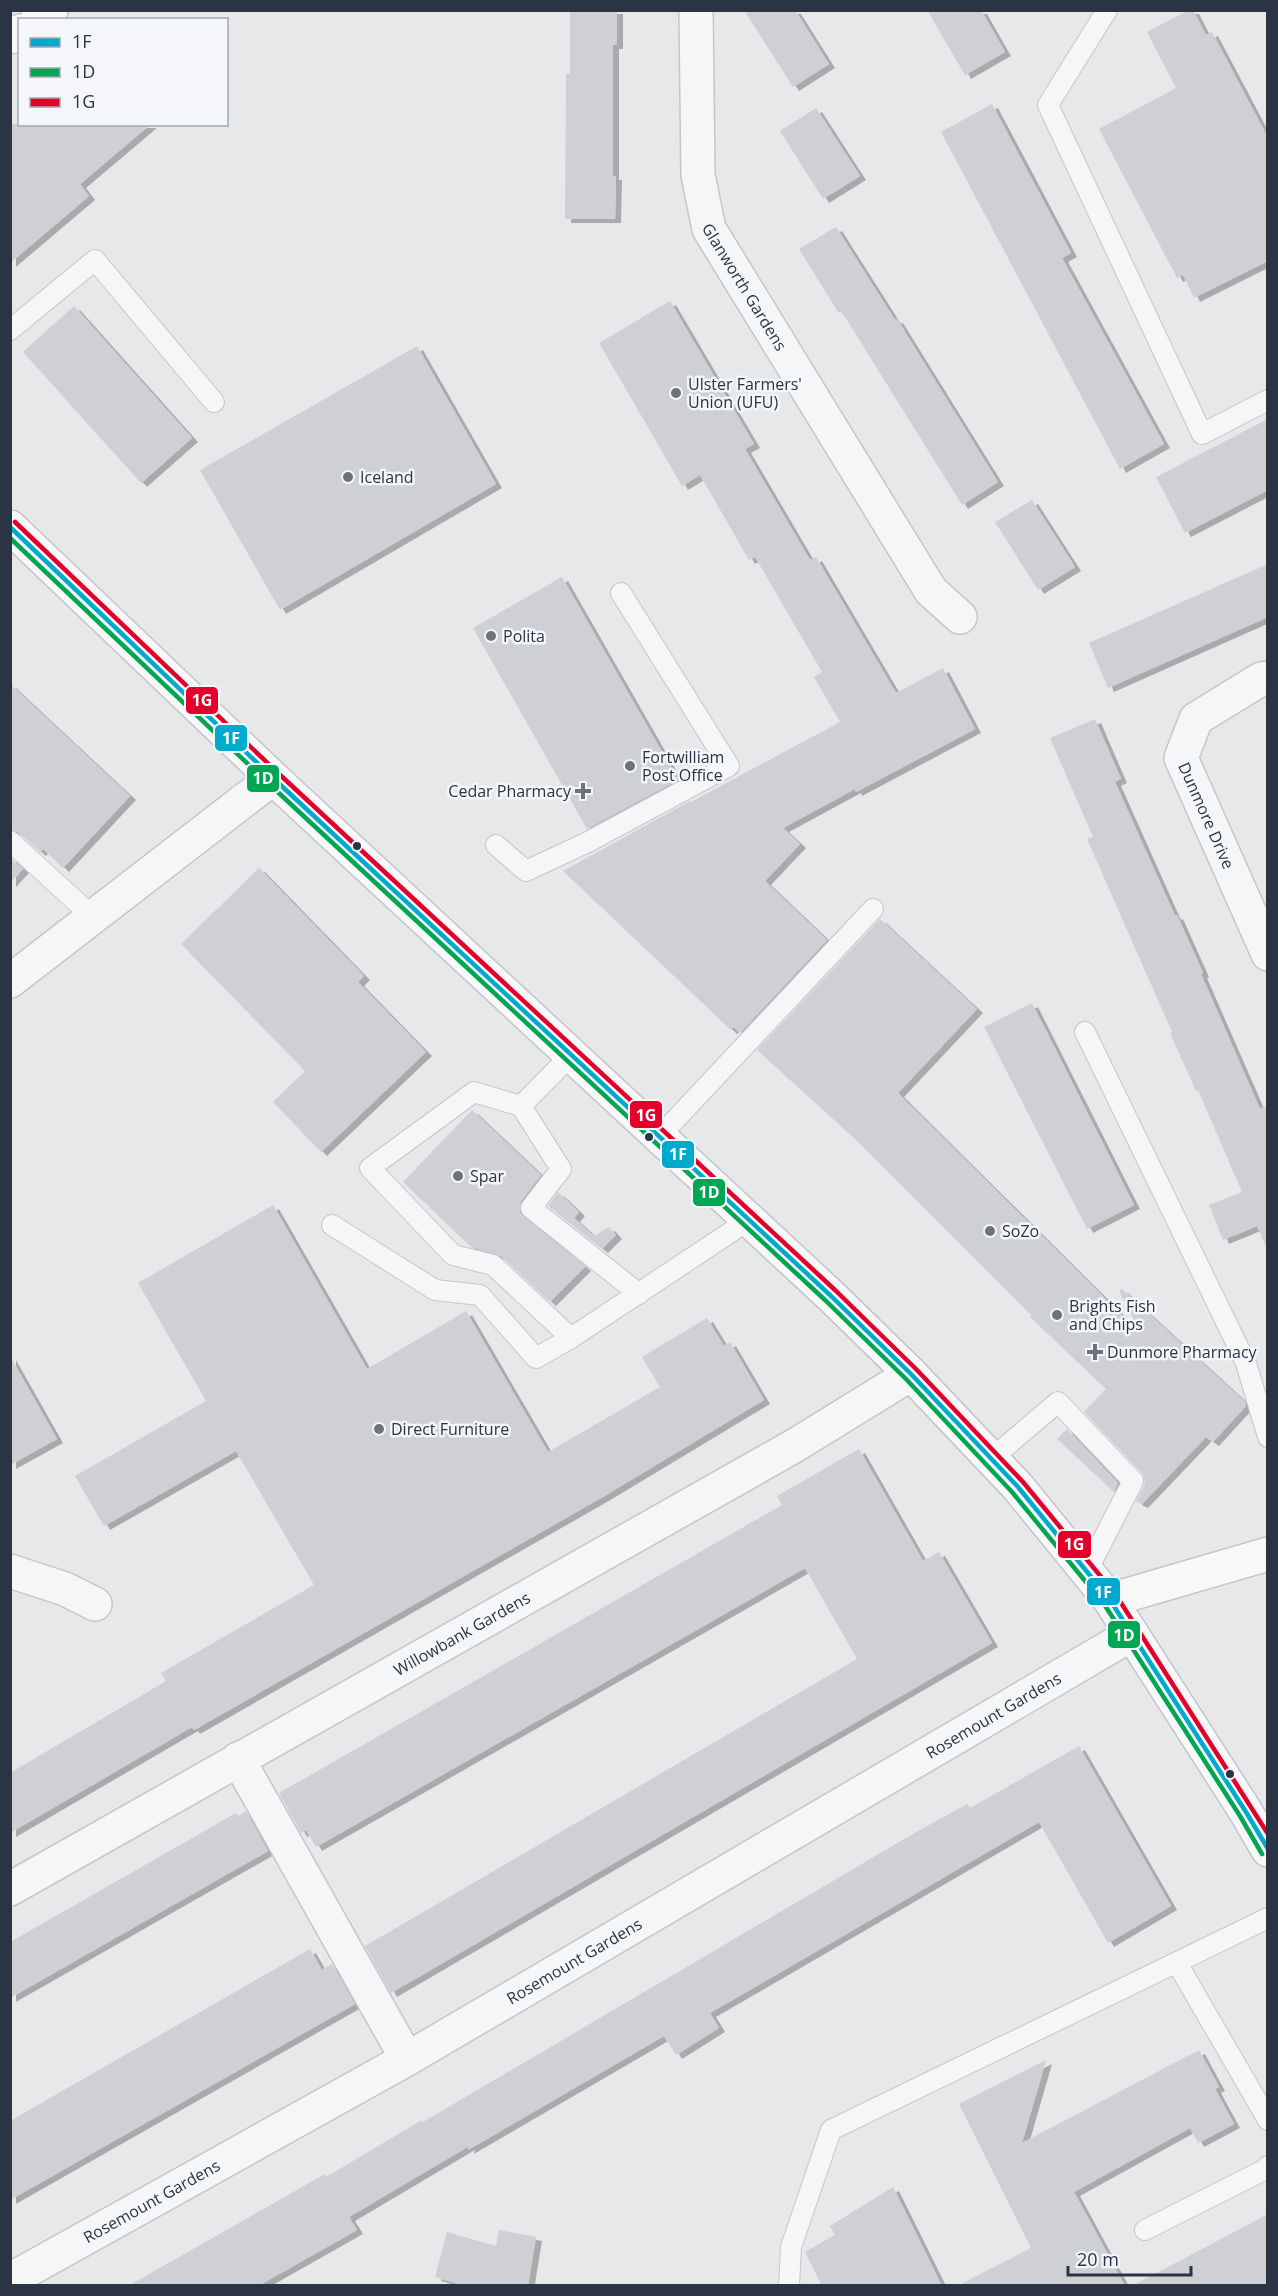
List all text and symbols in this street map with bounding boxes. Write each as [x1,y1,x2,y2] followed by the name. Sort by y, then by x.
[18,18,228,126] legend
[72,29,92,53] text: 1F
[72,59,95,83] text: 1D
[72,89,95,113] text: 1G
[697,219,792,355] street label: Glanworth Gardens
[688,373,802,413] place label: Ulster Farmers' Union (UFU)
[669,386,683,400] marker: Ulster Farmers' Union (UFU)
[360,466,414,488] place label: Iceland
[341,470,355,484] marker: Iceland
[503,625,545,647] place label: Polita
[484,629,498,643] marker: Polita
[185,686,219,715] line badge: 1G
[192,689,212,711] text: 1G
[214,724,248,752] line badge: 1F
[222,727,240,749] text: 1F
[642,746,724,786] place label: Fortwilliam Post Office
[623,759,637,773] marker: Fortwilliam Post Office
[1173,759,1240,872] street label: Dunmore Drive
[246,764,280,793] line badge: 1D
[253,767,274,789] text: 1D
[448,780,572,802] place label: Cedar Pharmacy
[576,784,590,798] marker: Cedar Pharmacy
[351,840,363,852] unlabelled marker
[629,1100,663,1129] line badge: 1G
[636,1104,656,1126] text: 1G
[643,1131,655,1143] unlabelled marker
[661,1140,695,1169] line badge: 1F
[669,1143,687,1165] text: 1F
[470,1165,504,1187] place label: Spar
[451,1169,465,1183] marker: Spar
[692,1178,726,1207] line badge: 1D
[699,1181,720,1203] text: 1D
[1002,1220,1039,1242] place label: SoZo
[983,1224,997,1238] marker: SoZo
[1069,1295,1156,1335] place label: Brights Fish and Chips
[1050,1308,1064,1322] marker: Brights Fish and Chips
[1107,1341,1258,1363] place label: Dunmore Pharmacy
[1088,1345,1102,1359] marker: Dunmore Pharmacy
[391,1418,509,1440] place label: Direct Furniture
[372,1422,386,1436] marker: Direct Furniture
[1057,1530,1092,1559] line badge: 1G
[1064,1533,1084,1555] text: 1G
[1086,1577,1121,1606] line badge: 1F
[1094,1581,1112,1603] text: 1F
[390,1586,534,1681] street label: Willowbank Gardens
[1107,1620,1141,1649] line badge: 1D
[1114,1624,1135,1646] text: 1D
[922,1667,1065,1764] street label: Rosemount Gardens
[1224,1768,1236,1780] unlabelled marker
[502,1913,646,2009] street label: Rosemount Gardens
[79,2154,224,2248] street label: Rosemount Gardens
[1068,2239,1191,2277] scale bar
[1077,2247,1119,2271] text: 20 m

